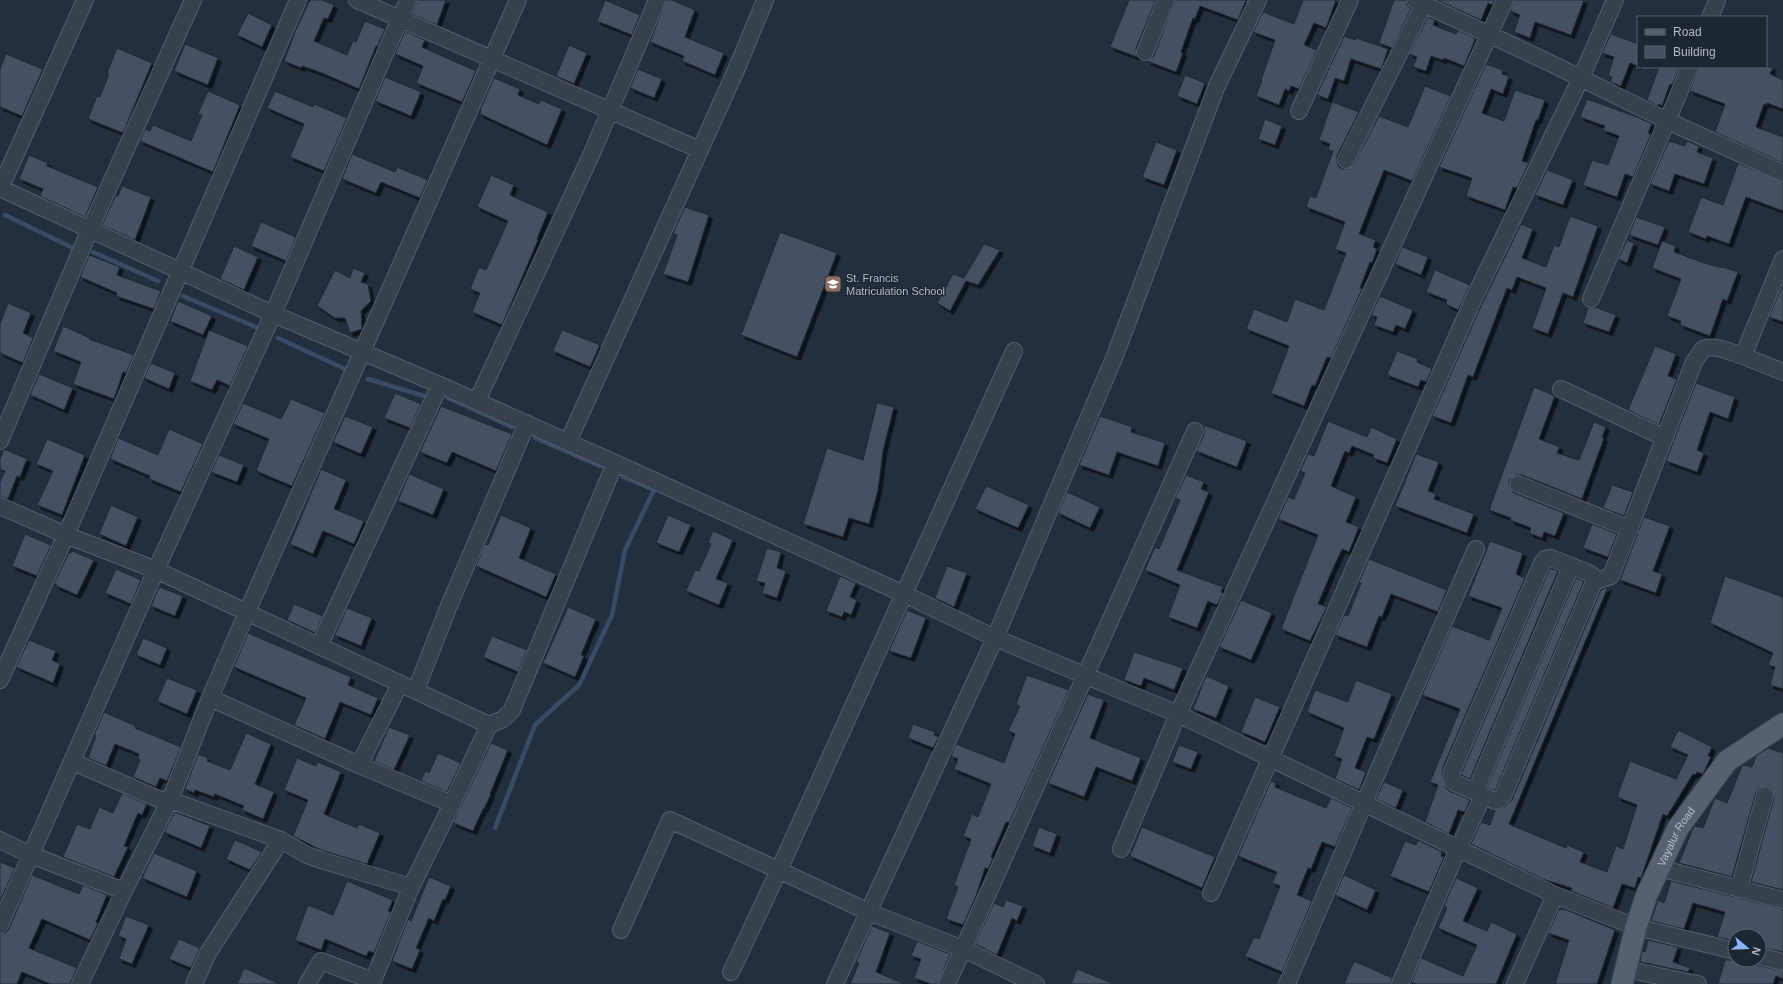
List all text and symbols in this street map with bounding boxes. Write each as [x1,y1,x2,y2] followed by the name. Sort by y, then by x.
[1637,16,1767,68] legend
[1673,25,1702,39] text: Road
[1673,45,1716,59] text: Building
[846,272,945,297] place label: St. Francis Matriculation School
[823,274,843,294] school or university icon: St. Francis Matriculation School
[1655,805,1697,868] street label: Vayalur Road
[1727,928,1767,968] north arrow
[1749,946,1763,957] text: N

